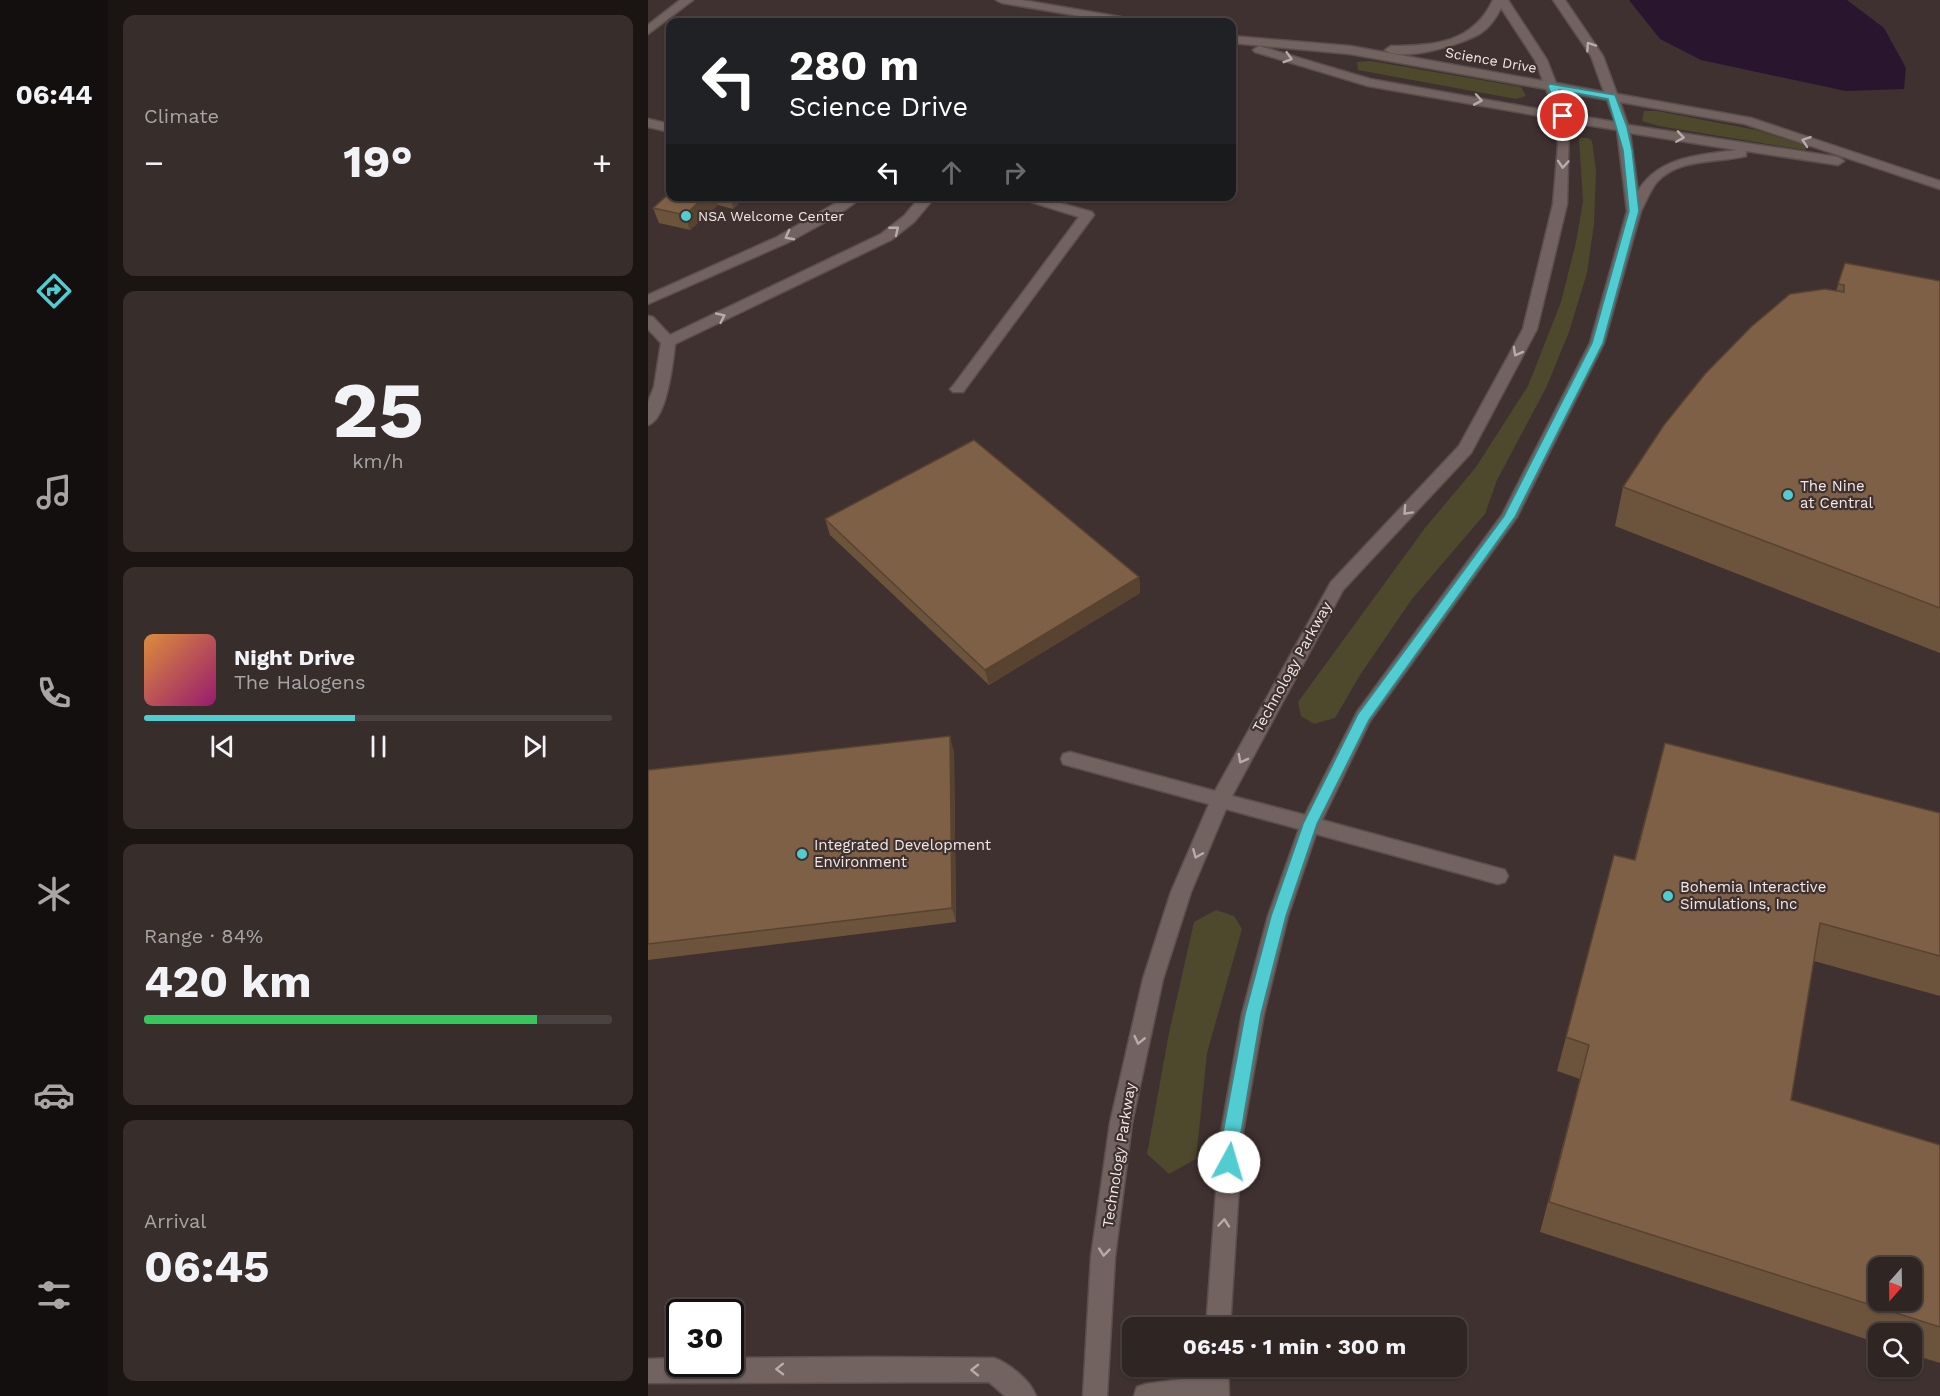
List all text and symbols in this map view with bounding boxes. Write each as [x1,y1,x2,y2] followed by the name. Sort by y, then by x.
[789,41,919,90] text: 280 m
[690,42,768,120] icon: left
[1586,42,1597,53] one-way arrow
[1444,44,1538,76] street label: Science Drive
[1282,51,1293,63] one-way arrow
[15,79,93,111] text: 06:44
[1537,90,1588,141] pin
[789,91,968,123] text: Science Drive
[1473,94,1482,106] one-way arrow
[1546,99,1579,132] icon: arrive
[144,104,219,128] text: Climate
[1676,131,1685,143] one-way arrow
[343,135,413,188] text: 19°
[1801,136,1812,149] one-way arrow
[144,143,164,182] text: −
[592,143,612,182] text: +
[872,156,905,189] icon: left
[935,156,968,189] icon: ahead
[998,156,1031,189] icon: right
[1557,160,1570,169] one-way arrow
[698,208,844,224] place label: NSA Welcome Center
[679,209,693,223] marker: NSA Welcome Center
[888,226,899,237] one-way arrow
[784,229,795,241] one-way arrow
[33,270,75,312] icon: directions
[715,313,726,325] one-way arrow
[1513,346,1524,356] one-way arrow
[332,364,424,456] text: 25
[352,449,404,473] text: km/h
[33,471,75,513] icon: music
[1800,477,1873,512] place label: The Nine at Central
[1781,488,1795,502] marker: The Nine at Central
[1403,504,1414,515] one-way arrow
[1249,598,1336,735] street label: Technology Parkway
[234,645,355,670] text: Night Drive
[234,670,366,694] text: The Halogens
[33,672,75,714] icon: phone
[206,730,239,763] icon: previous
[362,730,395,763] icon: pause
[518,730,551,763] icon: next
[1238,753,1249,763] one-way arrow
[814,836,992,871] place label: Integrated Development Environment
[795,847,809,861] marker: Integrated Development Environment
[1192,847,1204,858] one-way arrow
[33,873,75,915] icon: climate
[1680,878,1826,913] place label: Bohemia Interactive Simulations, Inc
[1661,889,1675,903] marker: Bohemia Interactive Simulations, Inc
[144,924,263,948] text: Range · 84%
[144,955,312,1008] text: 420 km
[1134,1034,1147,1044] one-way arrow
[33,1074,75,1116] icon: car
[1099,1081,1139,1229] street label: Technology Parkway
[1197,1130,1261,1194] position arrow
[144,1209,206,1233] text: Arrival
[1217,1218,1230,1227] one-way arrow
[144,1240,270,1293] text: 06:45
[1098,1248,1111,1257] one-way arrow
[1868,1257,1922,1311] north arrow
[1868,1257,1922,1377] map controls
[33,1274,75,1316] icon: filters
[666,1299,744,1377] speed limit sign: 30
[1868,1323,1922,1377] button: search
[1183,1334,1406,1359] text: 06:45 · 1 min · 300 m
[775,1363,784,1376] one-way arrow
[970,1364,979,1376] one-way arrow

